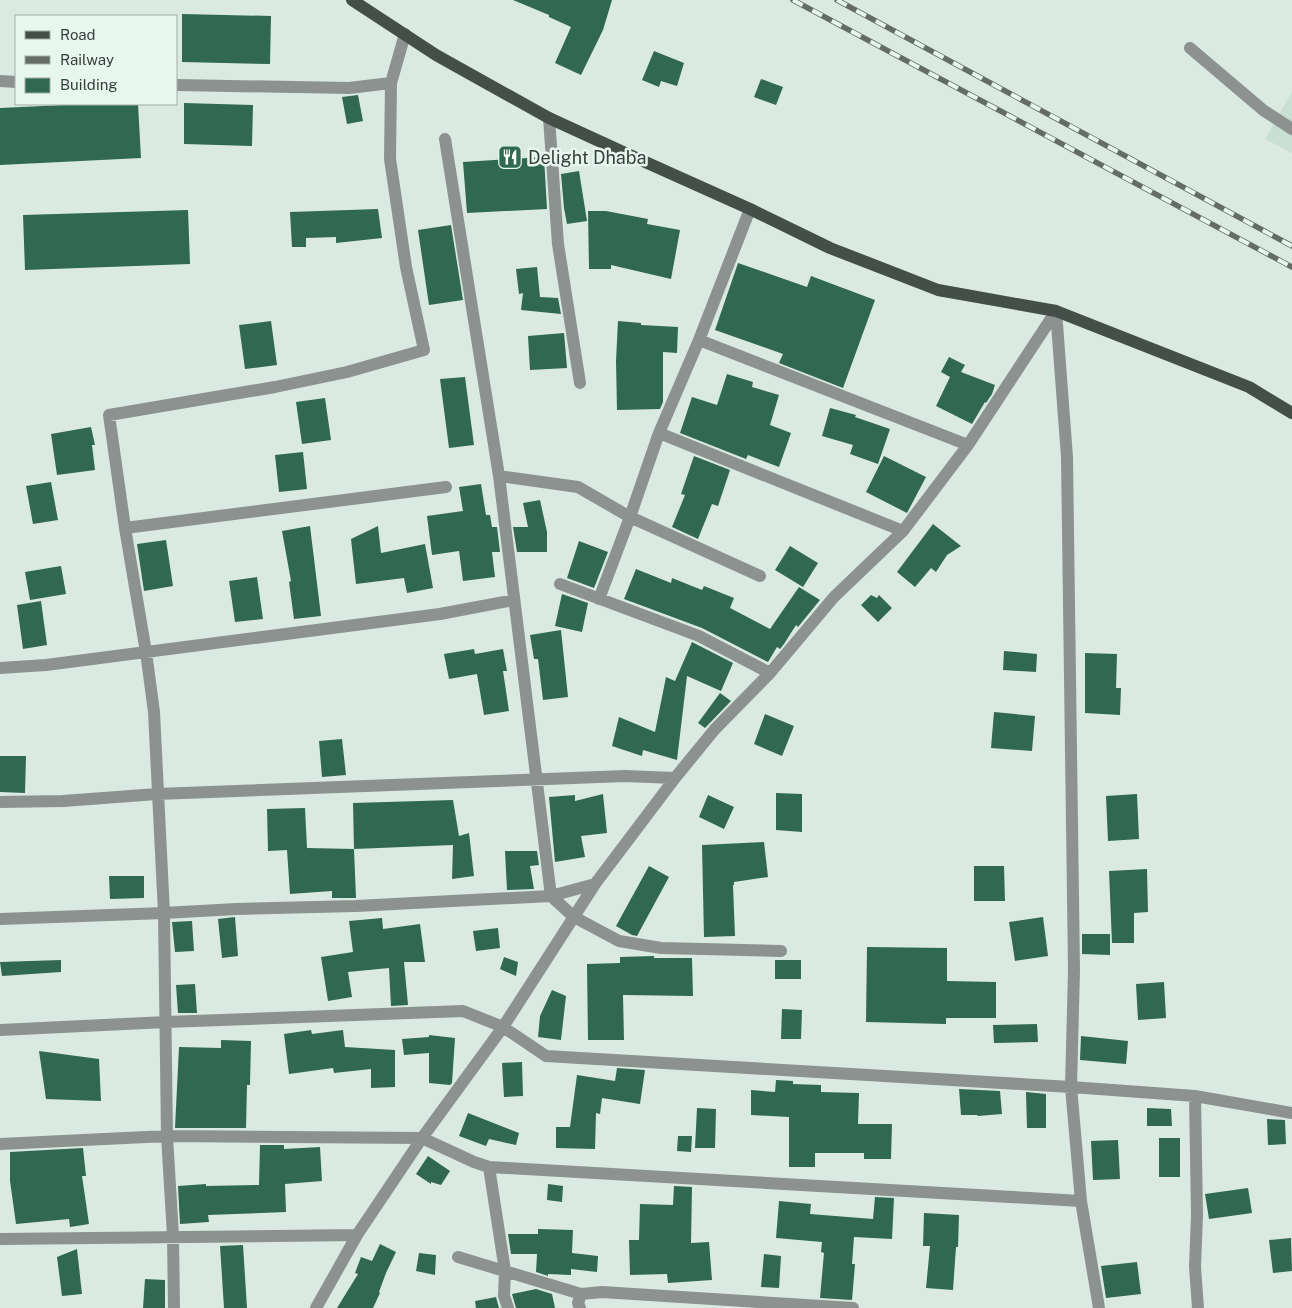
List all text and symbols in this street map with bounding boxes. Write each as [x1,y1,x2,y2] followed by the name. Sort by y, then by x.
[15,15,178,105] legend
[60,26,96,43] text: Road
[60,51,114,68] text: Railway
[60,76,118,93] text: Building
[497,144,523,170] restaurant icon: Delight Dhaba
[528,147,646,168] place label: Delight Dhaba

